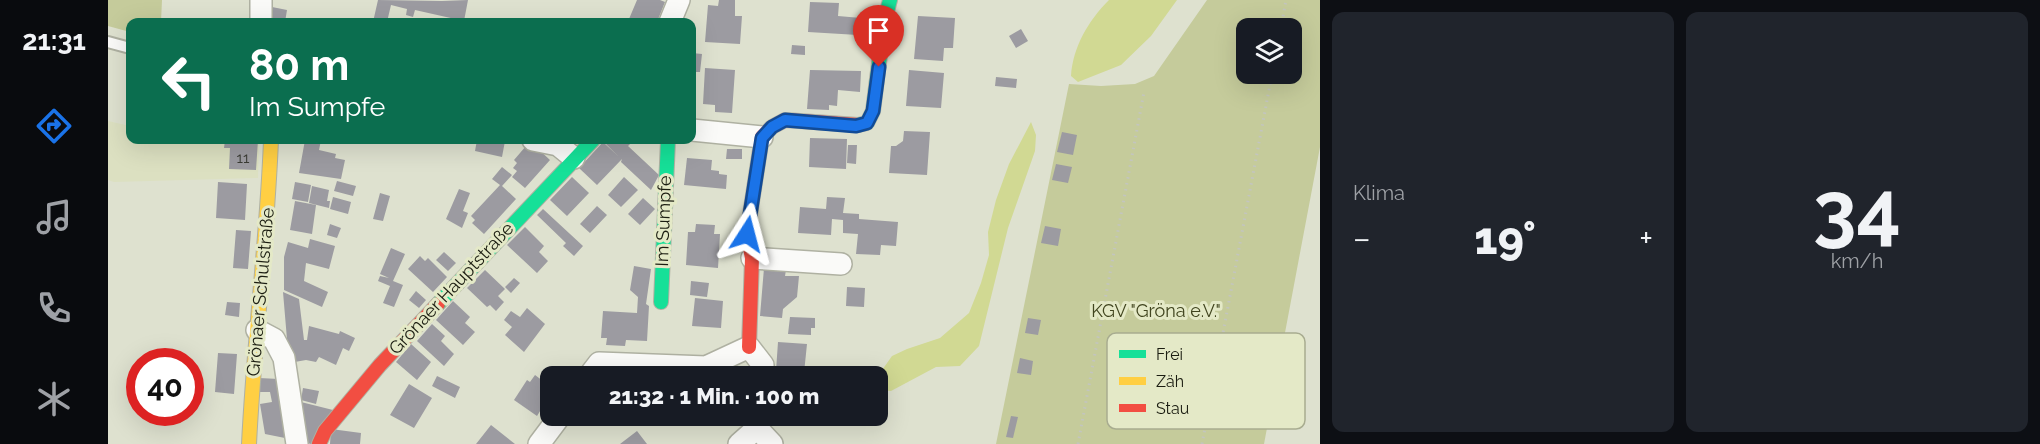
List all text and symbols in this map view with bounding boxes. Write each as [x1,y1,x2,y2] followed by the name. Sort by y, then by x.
[853,5,904,67] pin
[862,14,895,47] icon: arrive
[1236,18,1302,84] map controls
[1236,18,1302,84] button: layers
[22,25,86,56] text: 21:31
[249,41,349,90] text: 80 m
[150,42,228,120] icon: left
[249,91,385,122] text: Im Sumpfe
[33,105,75,147] icon: directions
[237,149,250,167] house number: 11
[1813,164,1901,255] text: 34
[651,175,675,267] street label: Im Sumpfe
[1353,181,1405,205] text: Klima
[33,196,75,238] icon: music
[715,202,779,266] position arrow
[242,206,278,377] street label: Grönaer Schulstraße
[1474,212,1536,265] text: 19°
[384,217,518,358] street label: Grönaer Hauptstraße
[1353,219,1371,258] text: −
[1639,219,1653,258] text: +
[1831,249,1883,273] text: km/h
[33,287,75,329] icon: phone
[1091,300,1221,321] park label: KGV "Gröna e.V."
[1107,333,1305,429] legend
[1156,345,1183,364] text: Frei
[126,348,204,426] speed limit sign: 40
[1156,372,1184,391] text: Zäh
[33,378,75,420] icon: climate
[609,383,819,409] text: 21:32 · 1 Min. · 100 m
[1156,399,1189,418] text: Stau

